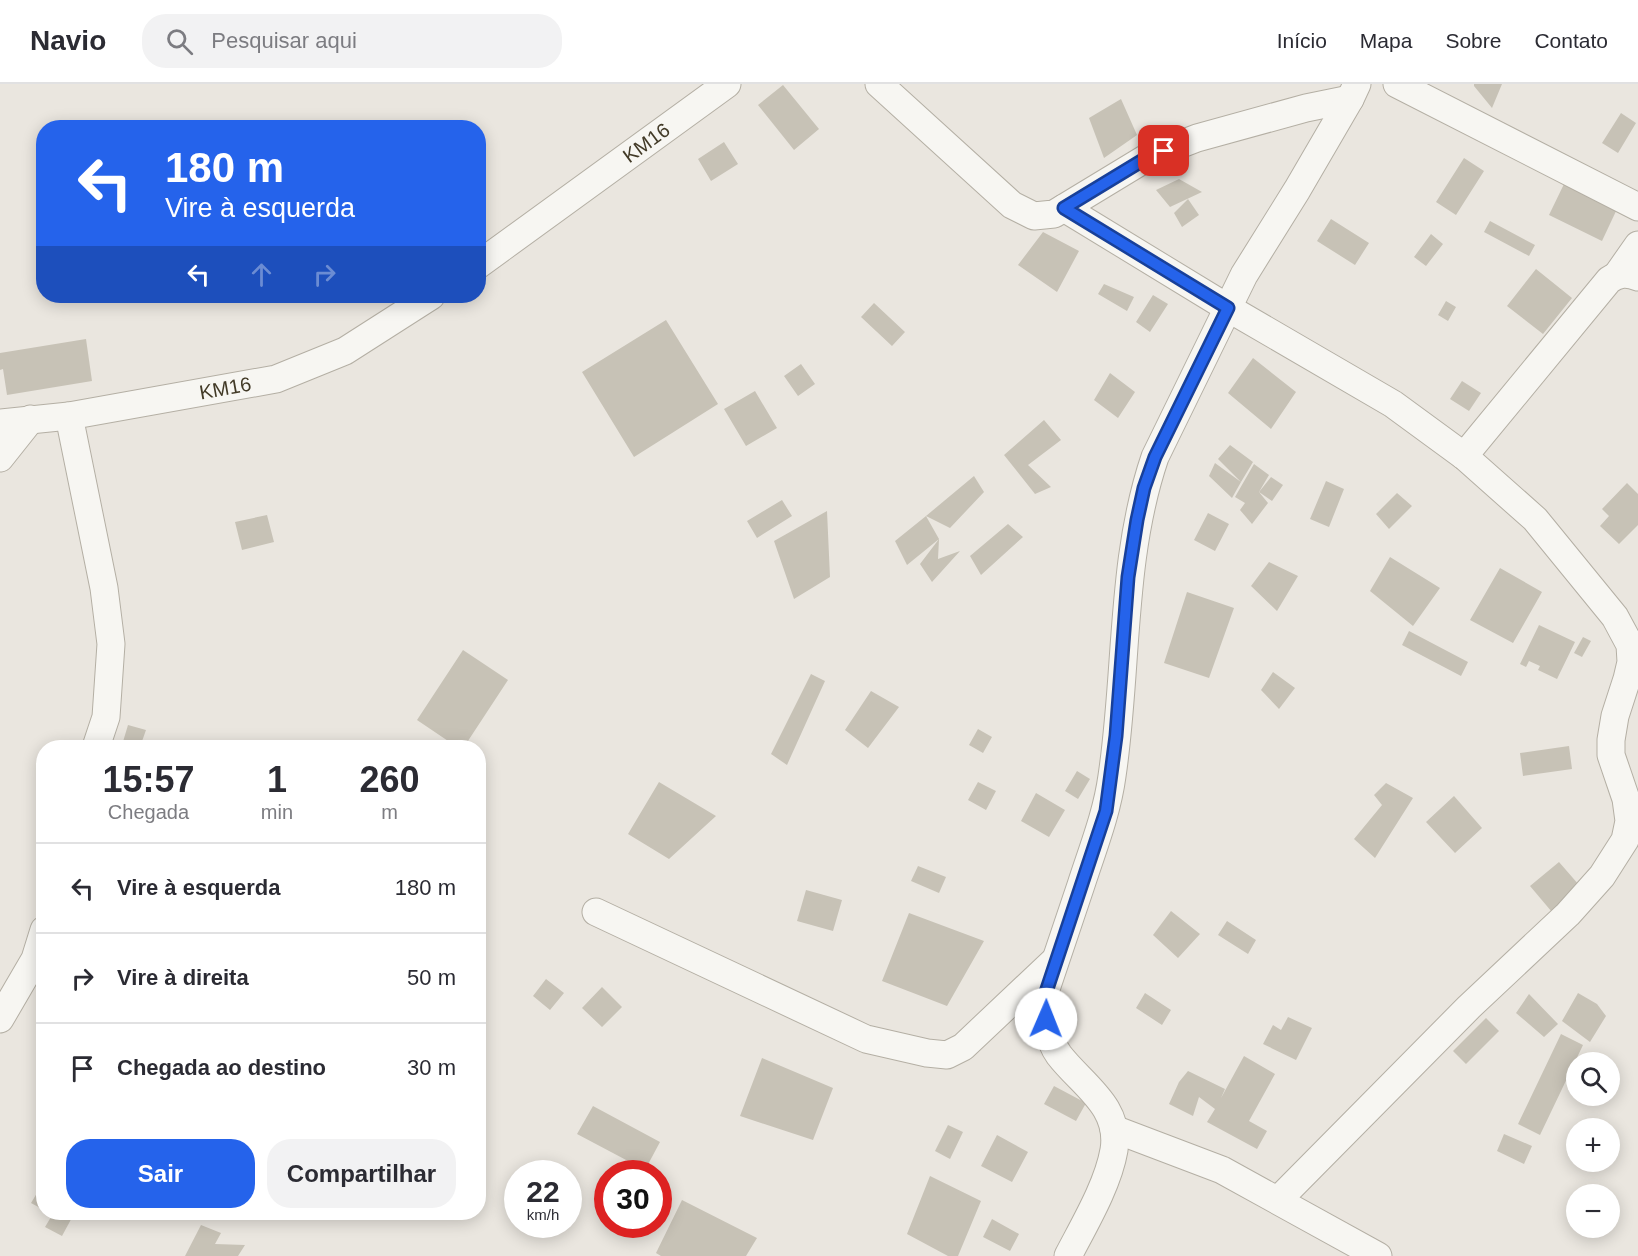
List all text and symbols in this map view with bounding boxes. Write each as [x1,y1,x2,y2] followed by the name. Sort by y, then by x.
[142,14,562,68] search box
[30,25,106,56] text: Navio
[163,25,196,58] icon: search
[211,28,357,53] text: Pesquisar aqui
[1277,29,1327,52] text: Início
[1360,29,1412,52] text: Mapa
[1445,29,1501,52] text: Sobre
[1534,29,1608,52] text: Contato
[619,118,674,167] street label: KM16
[1138,125,1189,176] pin
[1147,134,1180,167] icon: arrive
[66,144,144,222] icon: left
[165,144,284,191] text: 180 m
[165,193,355,223] text: Vire à esquerda
[182,258,215,291] icon: left
[245,258,278,291] icon: ahead
[308,258,341,291] icon: right
[198,373,253,404] street label: KM16
[102,759,194,800] text: 15:57
[267,759,287,800] text: 1
[359,759,420,800] text: 260
[108,801,189,823] text: Chegada
[261,801,293,823] text: min
[381,801,398,823] text: m
[66,872,99,905] icon: left
[117,875,280,900] text: Vire à esquerda
[395,875,456,900] text: 180 m
[66,962,99,995] icon: right
[117,965,249,990] text: Vire à direita
[407,965,456,990] text: 50 m
[1014,987,1078,1051] position arrow
[66,1052,99,1085] icon: arrive
[1566,1052,1620,1238] map controls
[1566,1052,1620,1106] button: search
[117,1055,326,1080] text: Chegada ao destino
[407,1055,456,1080] text: 30 m
[1566,1118,1620,1172] button: +
[66,1139,255,1208] button: Sair
[267,1139,456,1208] button: Compartilhar
[594,1160,672,1238] speed limit sign: 30
[526,1175,560,1208] text: 22
[1566,1184,1620,1238] button: −
[527,1206,559,1223] text: km/h

